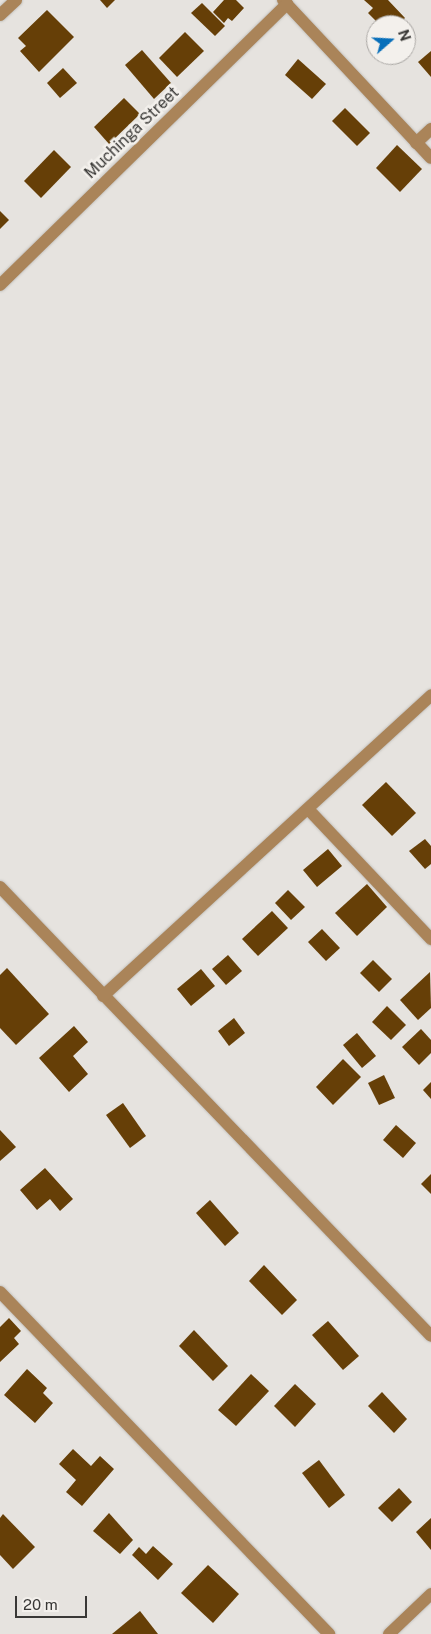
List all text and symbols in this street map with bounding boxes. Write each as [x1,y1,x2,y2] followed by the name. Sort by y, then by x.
[366,15,416,65] north arrow
[395,28,414,43] text: N
[81,83,183,183] street label: Muchinga Street
[18,1586,90,1618] scale bar
[23,1596,58,1613] text: 20 m

